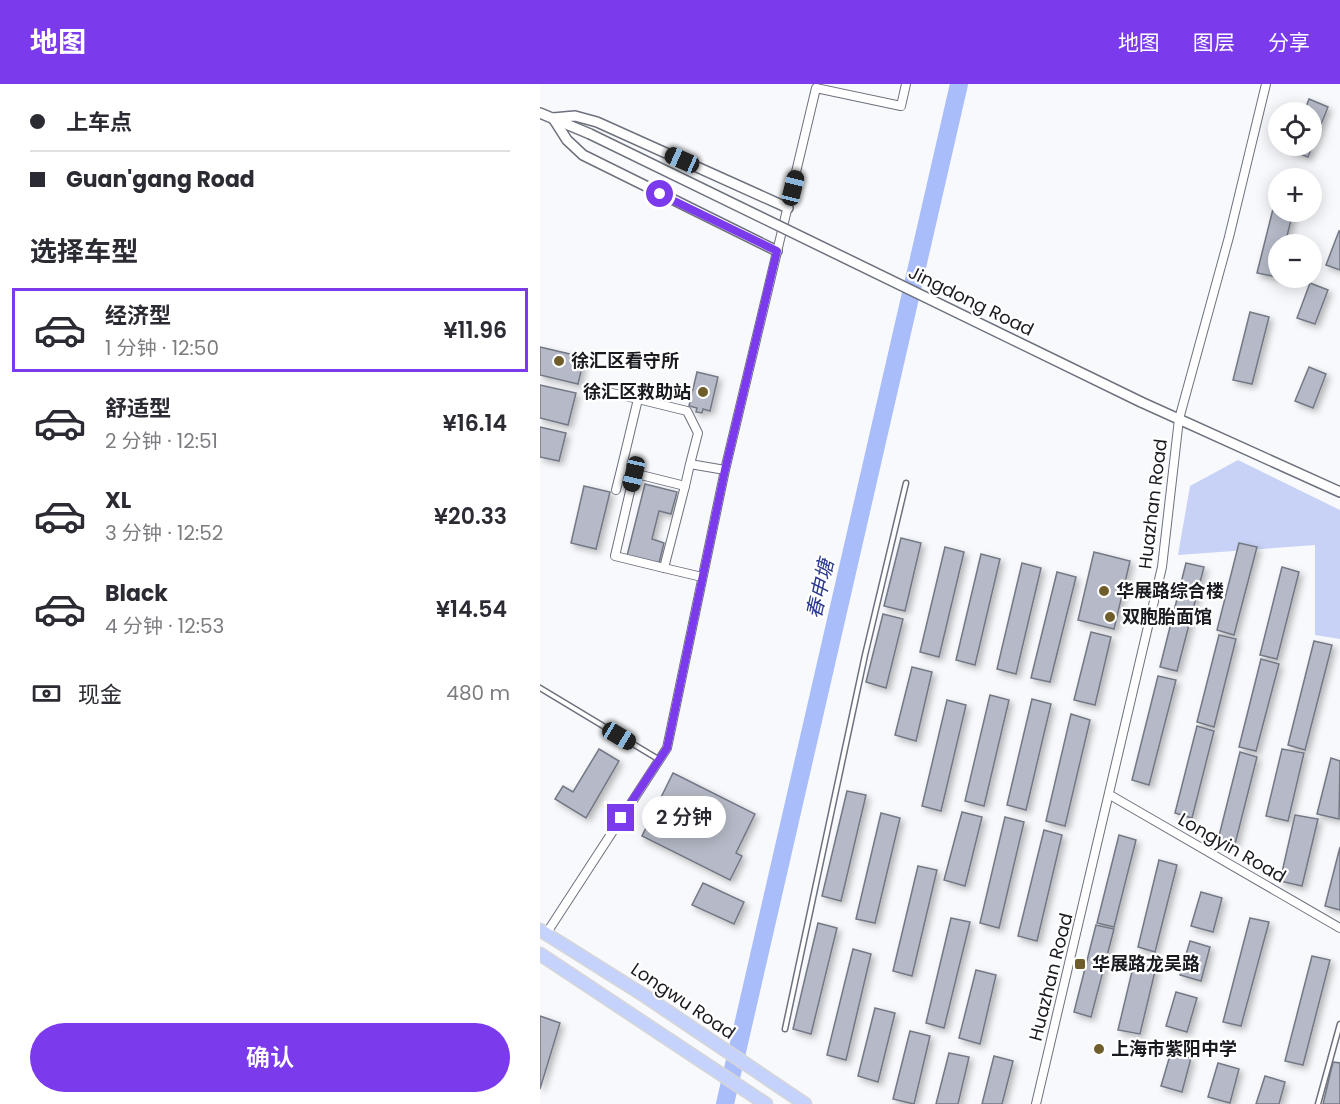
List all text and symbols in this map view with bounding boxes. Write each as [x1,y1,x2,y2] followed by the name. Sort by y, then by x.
[30,23,86,62] text: 地图
[1118,28,1160,57] text: 地图
[1193,28,1235,57] text: 图层
[1268,28,1310,57] text: 分享
[1268,102,1322,288] map controls
[1268,102,1322,156] button: locate
[66,107,132,138] text: 上车点
[662,144,702,176] car
[66,164,255,195] text: Guan'gang Road
[780,168,806,208] car
[1268,168,1322,222] button: +
[646,180,673,207] route start
[30,233,138,270] text: 选择车型
[1268,234,1322,288] button: −
[904,259,1038,342] street label: Jingdong Road
[105,300,171,331] text: 经济型
[33,303,87,357] icon: car
[444,315,507,346] text: ¥11.96
[105,334,219,362] text: 1 分钟 · 12:50
[571,348,679,373] place label: 徐汇区看守所
[552,354,566,368] marker: 徐汇区看守所
[583,379,691,404] place label: 徐汇区救助站
[696,385,710,399] marker: 徐汇区救助站
[105,393,171,424] text: 舒适型
[33,396,87,450] icon: car
[443,408,507,439] text: ¥16.14
[105,427,218,455] text: 2 分钟 · 12:51
[1132,437,1173,571] street label: Huazhan Road
[621,454,647,494] car
[105,485,131,516] text: XL
[33,489,87,543] icon: car
[434,501,507,532] text: ¥20.33
[105,519,223,547] text: 3 分钟 · 12:52
[800,554,841,621] water label: 春申塘
[105,578,168,609] text: Black
[1116,578,1224,603] place label: 华展路综合楼
[33,582,87,636] icon: car
[1097,584,1111,598] marker: 华展路综合楼
[436,594,507,625] text: ¥14.54
[1122,604,1212,629] place label: 双胞胎面馆
[1103,610,1117,624] marker: 双胞胎面馆
[105,612,224,640] text: 4 分钟 · 12:53
[30,677,63,710] icon: cash
[78,679,122,710] text: 现金
[446,679,510,707] text: 480 m
[599,719,639,753] car
[642,797,726,839] callout: 2 分钟
[656,803,712,831] text: 2 分钟
[607,804,634,831] route end
[1174,807,1291,889] street label: Longyin Road
[1023,910,1079,1044] street label: Huazhan Road
[1092,951,1200,976] place label: 华展路龙吴路
[626,956,740,1045] street label: Longwu Road
[1073,957,1087,971] marker: 华展路龙吴路
[30,1023,510,1092] button: 确认
[1111,1036,1237,1061] place label: 上海市紫阳中学
[1092,1042,1106,1056] marker: 上海市紫阳中学

